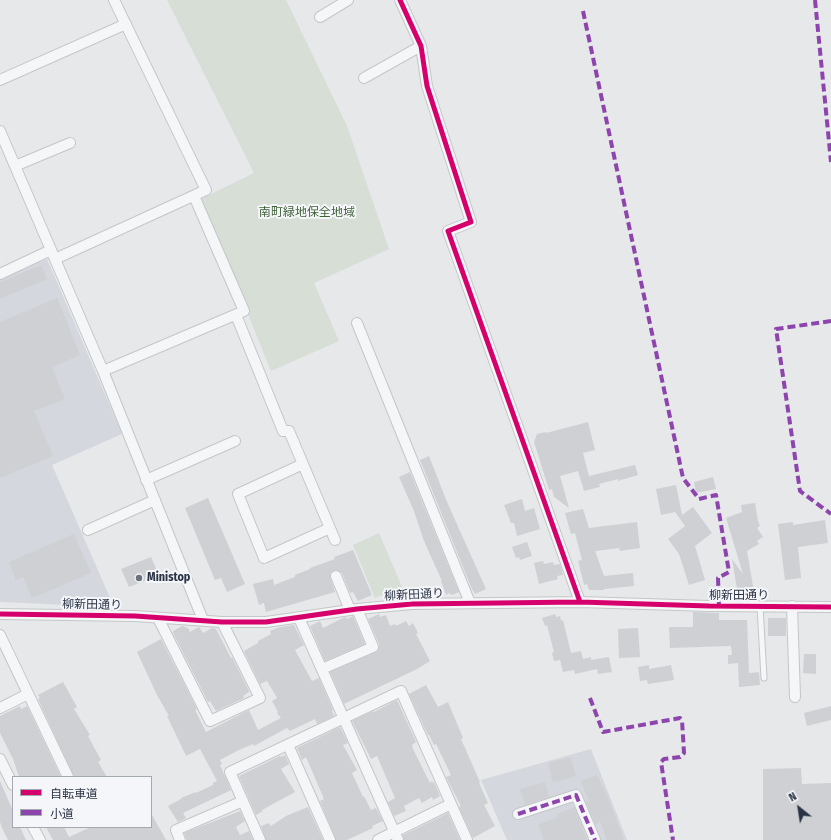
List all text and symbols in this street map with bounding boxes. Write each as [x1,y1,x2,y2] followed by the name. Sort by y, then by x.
[259,206,355,220] park label: 南町緑地保全地域
[147,571,190,585] place label: Ministop
[134,573,144,583] marker: Ministop
[384,586,444,604] street label: 柳新田通り
[709,589,769,603] street label: 柳新田通り
[62,597,122,613] street label: 柳新田通り
[12,776,152,828] legend
[50,787,98,801] text: 自転車道
[779,788,819,828] north arrow
[787,790,799,804] text: N
[50,807,74,821] text: 小道

